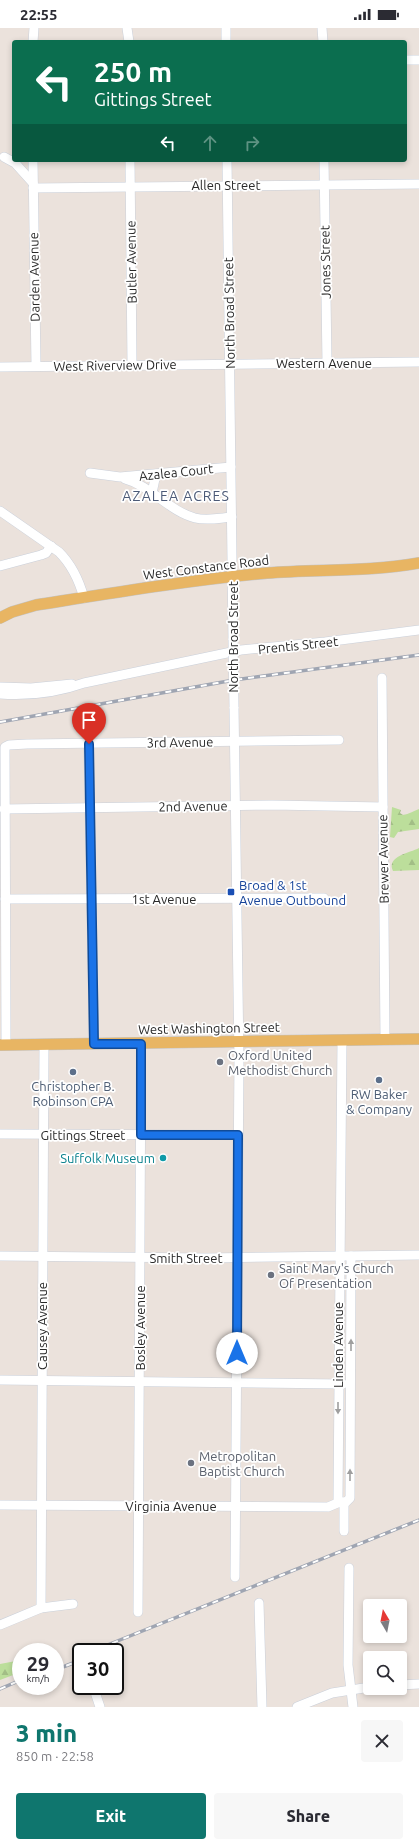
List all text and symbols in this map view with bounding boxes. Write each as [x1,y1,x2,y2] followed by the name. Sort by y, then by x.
[20,6,58,23] text: 22:55
[28,56,80,108] icon: left
[94,56,172,87] text: 250 m
[94,89,212,109] text: Gittings Street
[157,132,179,154] icon: left
[199,132,221,154] icon: ahead
[241,132,263,154] icon: right
[191,178,261,192] street label: Allen Street
[123,220,139,304] street label: Butler Avenue
[317,225,333,299] street label: Jones Street
[26,232,42,322] street label: Darden Avenue
[221,257,237,369] street label: North Broad Street
[276,356,372,370] street label: Western Avenue
[53,357,177,373] street label: West Riverview Drive
[138,461,214,483] street label: Azalea Court
[122,488,230,504] district label: AZALEA ACRES
[142,552,270,582] street label: West Constance Road
[226,581,240,693] street label: North Broad Street
[257,634,339,656] street label: Prentis Street
[72,703,106,744] pin
[78,709,100,731] icon: arrive
[147,734,213,750] street label: 3rd Avenue
[158,798,228,814] street label: 2nd Avenue
[375,814,391,904] street label: Brewer Avenue
[239,878,346,907] place label: Broad & 1st Avenue Outbound
[226,887,236,897] marker: Broad & 1st Avenue Outbound
[132,892,196,906] street label: 1st Avenue
[138,1020,280,1036] street label: West Washington Street
[228,1048,332,1077] place label: Oxford United Methodist Church
[215,1057,225,1067] marker: Oxford United Methodist Church
[68,1067,78,1077] marker: Christopher B. Robinson CPA
[374,1075,384,1085] marker: RW Baker & Company
[31,1079,115,1108] place label: Christopher B. Robinson CPA
[346,1087,412,1116] place label: RW Baker & Company
[41,1128,125,1142] street label: Gittings Street
[60,1151,155,1165] place label: Suffolk Museum
[158,1153,168,1163] marker: Suffolk Museum
[150,1251,223,1265] street label: Smith Street
[279,1261,394,1290] place label: Saint Mary's Church Of Presentation
[266,1270,276,1280] marker: Saint Mary's Church Of Presentation
[35,1282,49,1370] street label: Causey Avenue
[133,1285,147,1371] street label: Bosley Avenue
[331,1302,345,1388] street label: Linden Avenue
[216,1332,258,1374] position arrow
[348,1338,354,1351] one-way arrow
[335,1402,341,1415] one-way arrow
[199,1449,285,1478] place label: Metropolitan Baptist Church
[186,1458,196,1468] marker: Metropolitan Baptist Church
[347,1468,353,1481] one-way arrow
[125,1499,217,1513] street label: Virginia Avenue
[363,1599,407,1643] north arrow
[363,1599,407,1695] map controls
[72,1643,124,1695] speed limit sign: 30
[363,1651,407,1695] button: search
[27,1652,49,1675] text: 29
[26,1673,50,1684] text: km/h
[16,1720,77,1747] text: 3 min
[361,1720,403,1762] button: close
[16,1749,94,1763] text: 850 m · 22:58
[16,1793,206,1839] button: Exit
[214,1793,403,1839] button: Share

